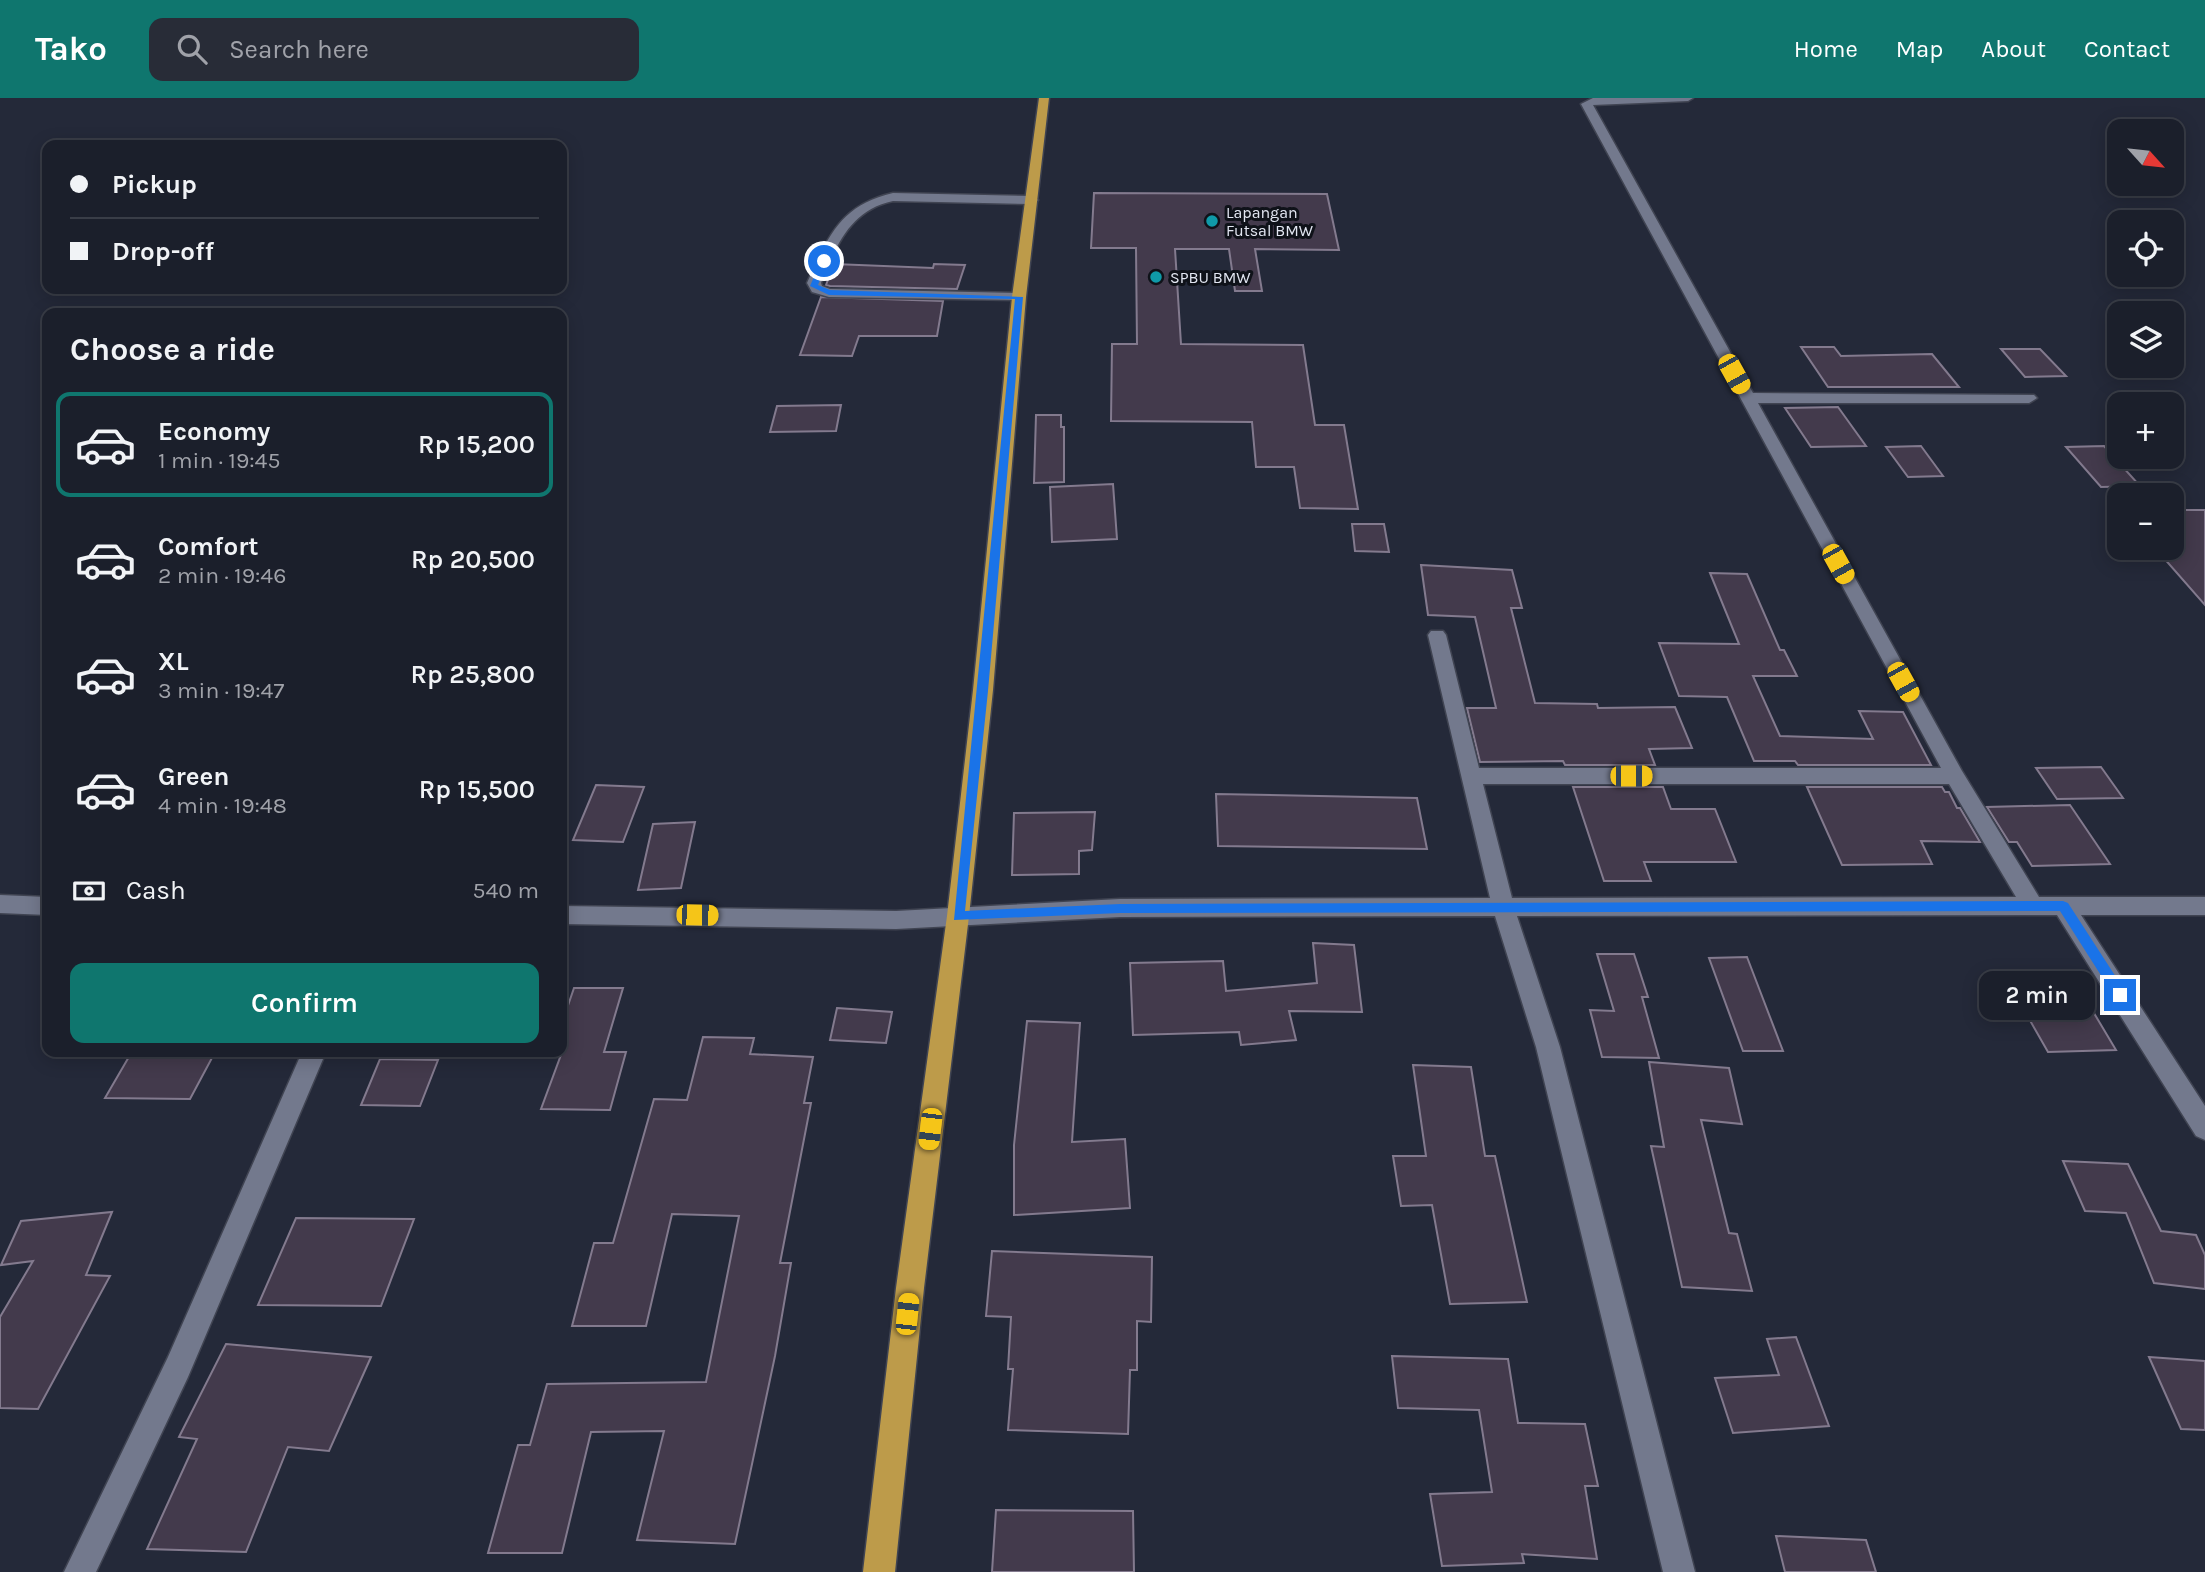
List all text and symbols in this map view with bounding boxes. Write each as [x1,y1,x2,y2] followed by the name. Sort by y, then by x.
[149,18,639,81] search box
[35,30,107,68] text: Tako
[173,30,211,68] icon: search
[229,34,369,65] text: Search here
[1794,35,1858,63] text: Home
[1896,35,1943,63] text: Map
[1981,35,2046,63] text: About
[2084,35,2170,63] text: Contact
[2107,119,2184,196] north arrow
[2107,119,2184,560] map controls
[112,169,197,200] text: Pickup
[1226,203,1314,240] place label: Lapangan Futsal BMW
[2107,210,2184,287] button: locate
[1204,213,1220,229] marker: Lapangan Futsal BMW
[112,236,214,267] text: Drop-off
[808,245,840,277] route start
[1170,268,1251,287] place label: SPBU BMW
[1148,269,1164,285] marker: SPBU BMW
[2107,301,2184,378] button: layers
[70,331,275,368] text: Choose a ride
[1715,351,1754,397] car
[2107,392,2184,469] button: +
[74,413,137,476] icon: car
[158,416,270,447] text: Economy
[418,429,535,460] text: Rp 15,200
[158,447,280,474] text: 1 min · 19:45
[2107,483,2184,560] button: −
[74,528,137,591] icon: car
[158,531,259,562] text: Comfort
[1819,541,1858,587] car
[411,544,535,575] text: Rp 20,500
[158,562,286,589] text: 2 min · 19:46
[74,643,137,706] icon: car
[158,646,189,677] text: XL
[411,659,535,690] text: Rp 25,800
[1884,659,1923,705] car
[158,677,284,704] text: 3 min · 19:47
[74,758,137,821] icon: car
[158,761,230,792] text: Green
[1611,766,1653,787] car
[419,774,535,805] text: Rp 15,500
[158,792,287,819] text: 4 min · 19:48
[70,872,108,910] icon: cash
[126,875,186,906] text: Cash
[473,877,539,904] text: 540 m
[676,904,719,926] car
[70,963,539,1043] button: Confirm
[1980,970,2096,1020] callout: 2 min
[2104,979,2136,1011] route end
[2006,982,2068,1009] text: 2 min
[918,1107,943,1151] car
[895,1292,920,1336] car

